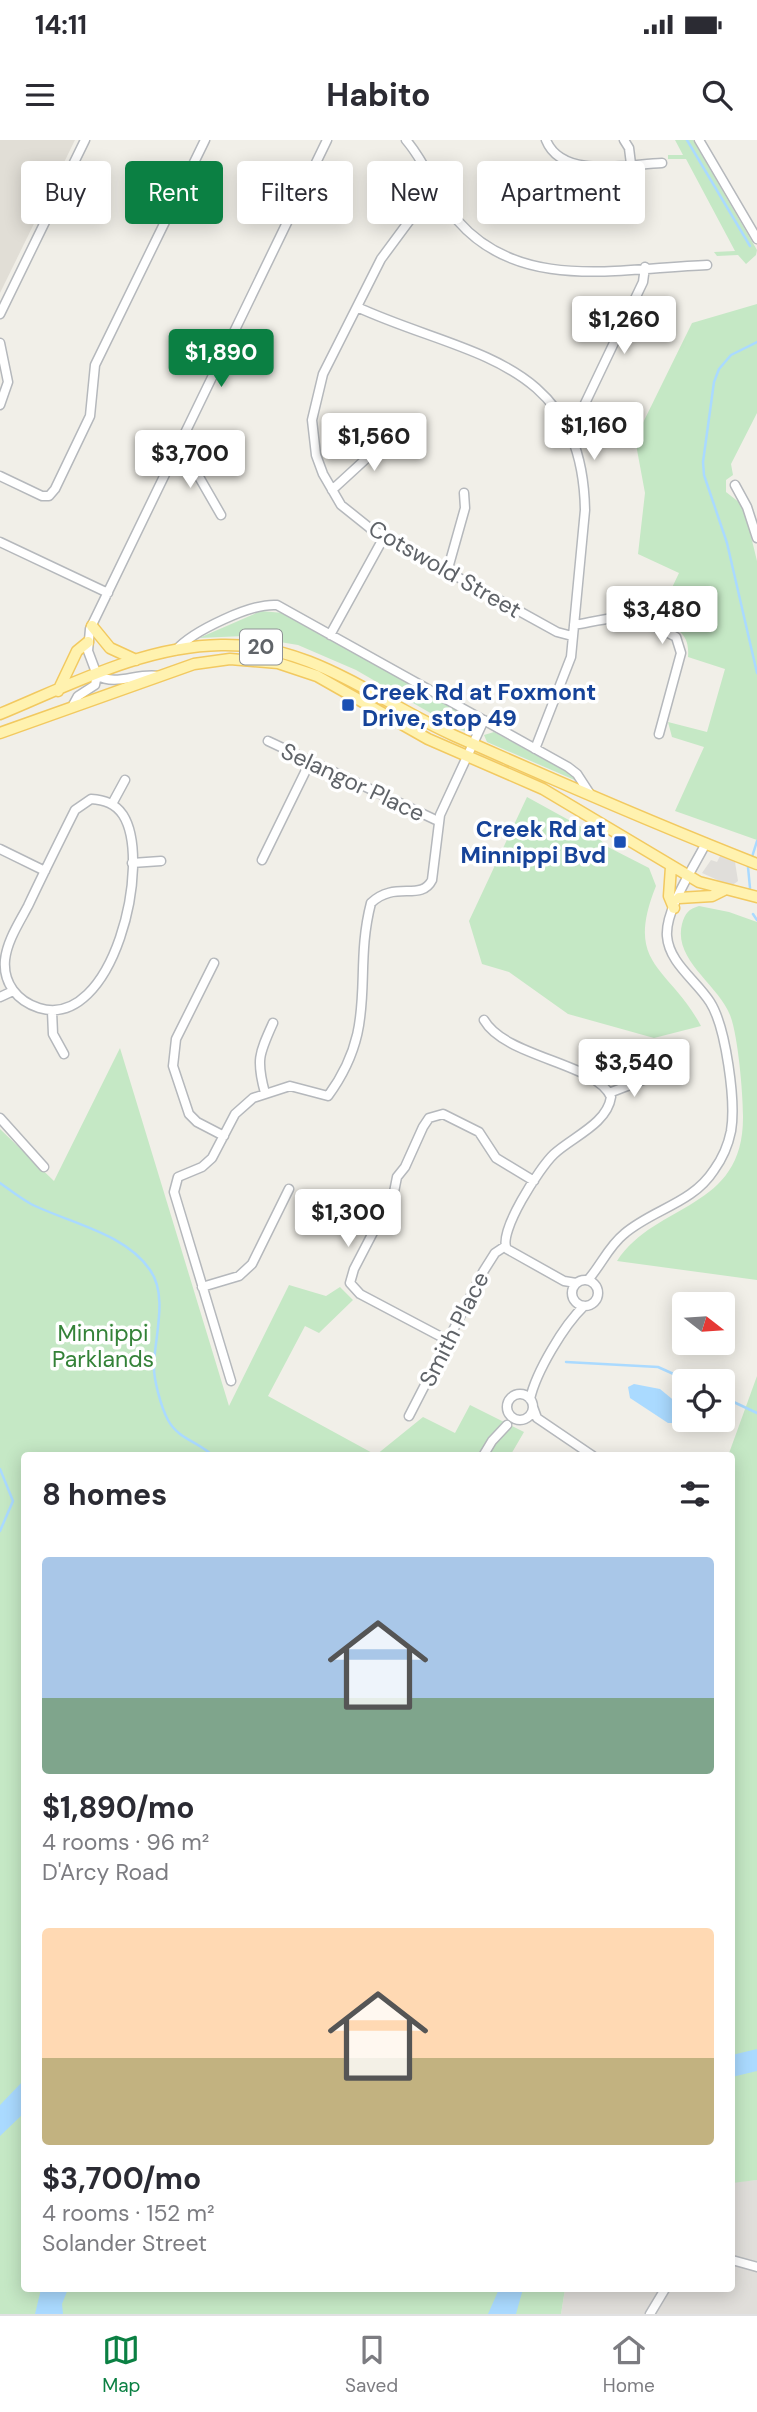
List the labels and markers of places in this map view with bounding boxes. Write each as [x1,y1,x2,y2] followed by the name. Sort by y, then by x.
[567,296,681,356] pin: $1,260
[164,330,278,389] pin: $1,890
[537,402,651,462] pin: $1,160
[317,414,431,473] pin: $1,560
[133,430,247,490] pin: $3,700
[605,587,719,646] pin: $3,480
[362,677,596,733] place label: Creek Rd at Foxmont Drive, stop 49
[340,697,356,713] marker: Creek Rd at Foxmont Drive, stop 49
[461,814,606,870] place label: Creek Rd at Minnippi Bvd
[612,834,628,850] marker: Creek Rd at Minnippi Bvd
[577,1040,691,1099] pin: $3,540
[291,1190,405,1249] pin: $1,300

